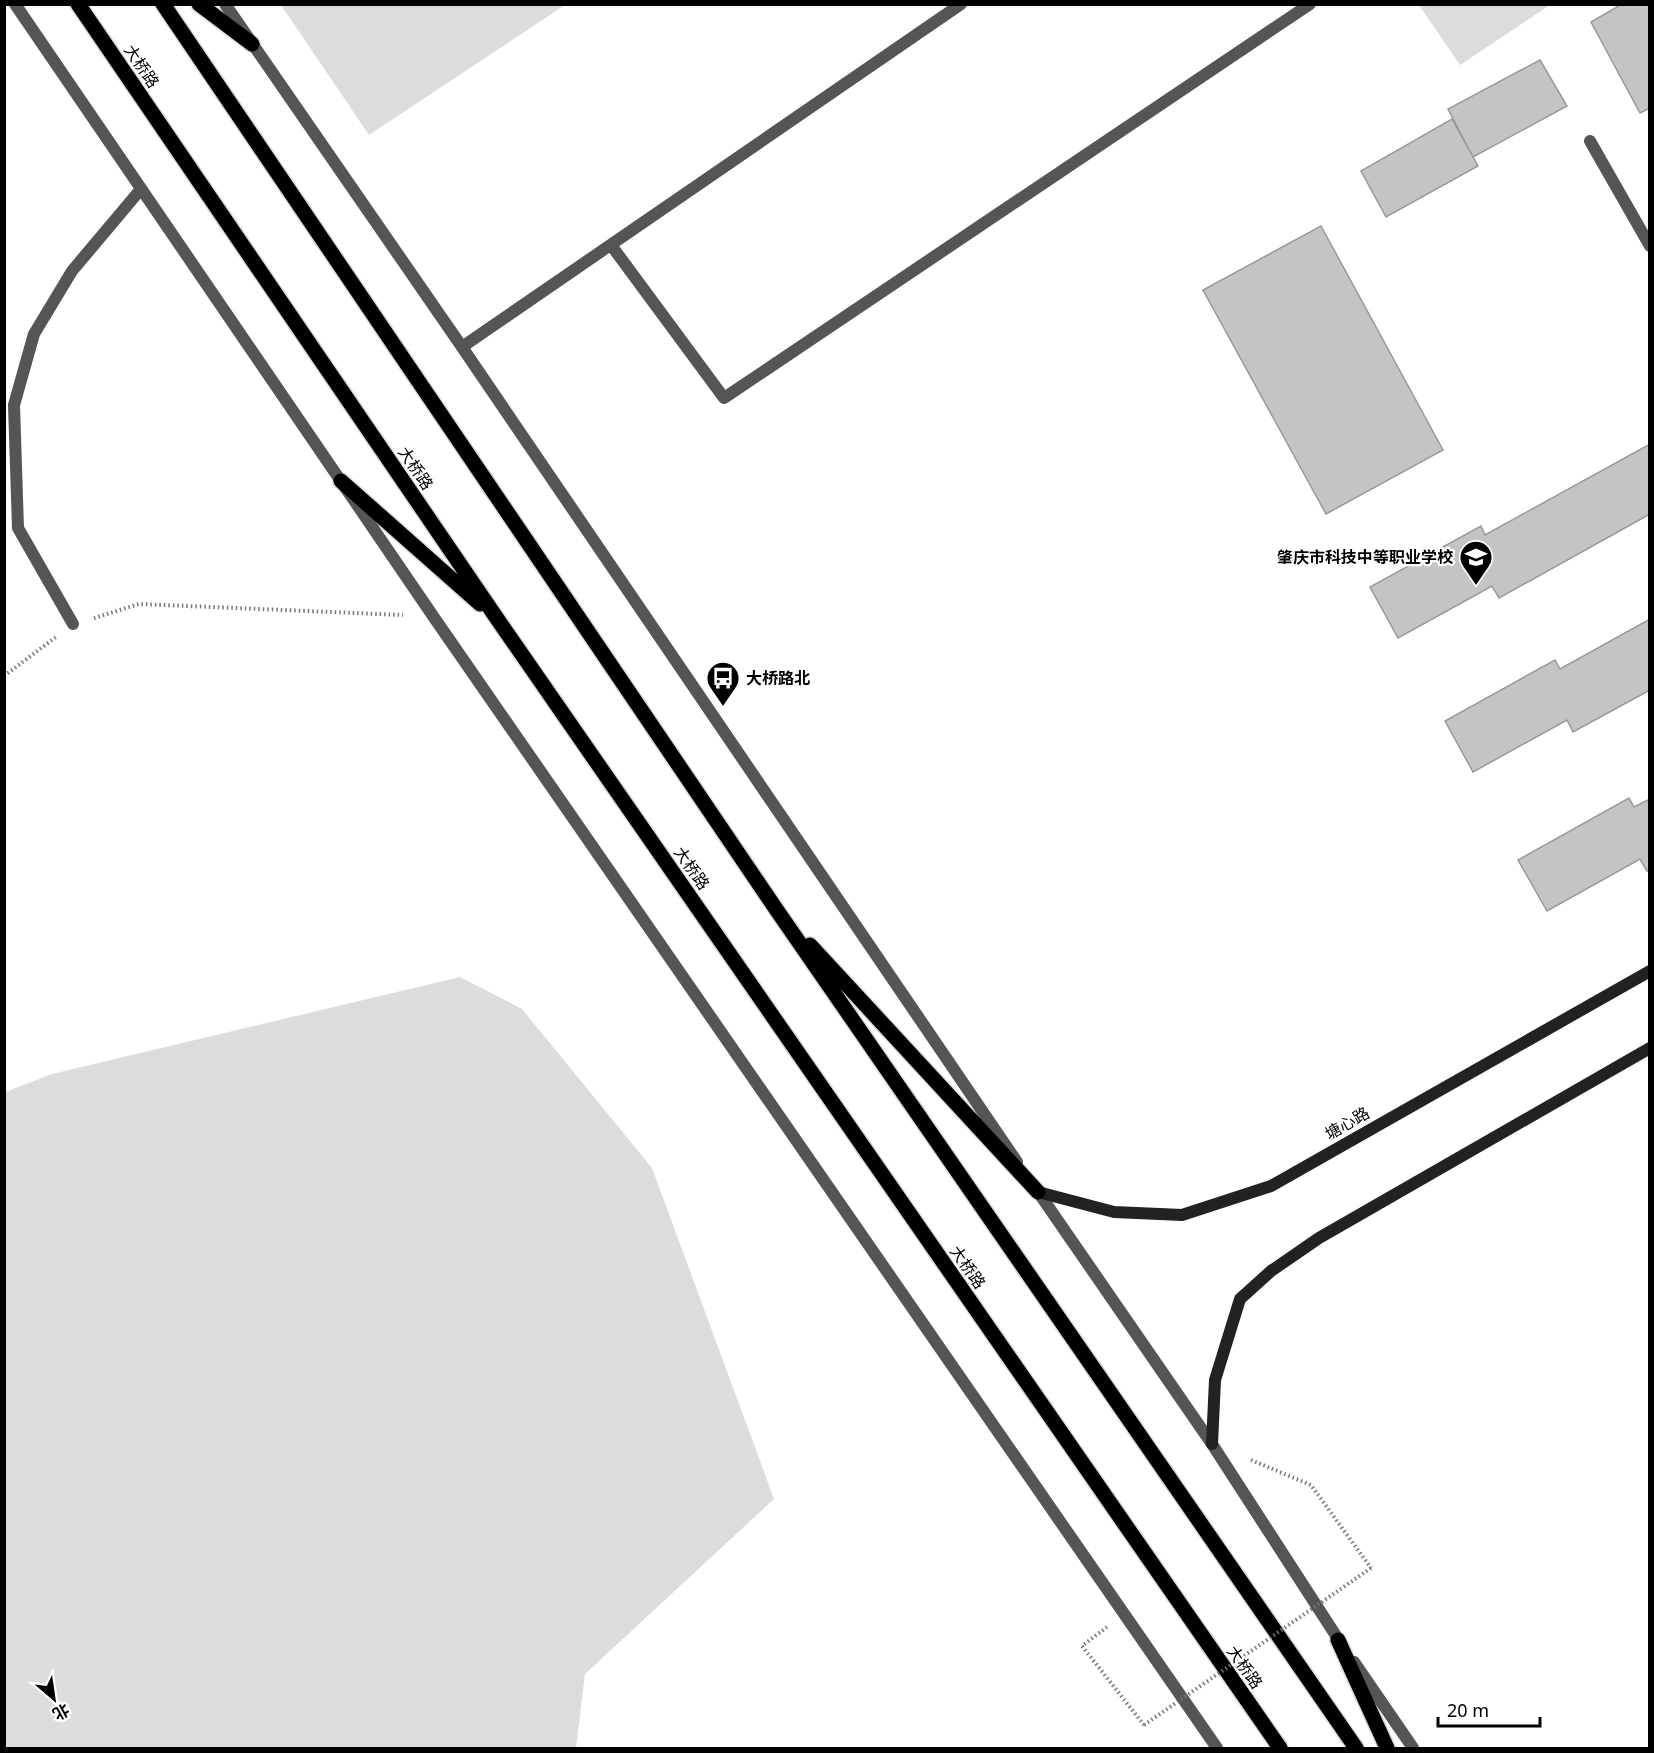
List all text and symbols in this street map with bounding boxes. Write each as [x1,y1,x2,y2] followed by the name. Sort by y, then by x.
[119,40,165,92] street label: 大桥路
[393,442,439,494] street label: 大桥路
[1458,539,1494,586] school or university icon: 肇庆市科技中等职业学校
[1277,546,1454,568] place label: 肇庆市科技中等职业学校
[705,660,741,707] bus stop icon: 大桥路北
[746,667,810,689] place label: 大桥路北
[669,842,715,894] street label: 大桥路
[1321,1101,1373,1145] street label: 塘心路
[945,1241,991,1293] street label: 大桥路
[1222,1641,1268,1693] street label: 大桥路
[24,1669,84,1729] north arrow
[1438,1690,1540,1728] scale bar
[1447,1698,1489,1722] text: 20 m
[49,1699,74,1726] text: 北

